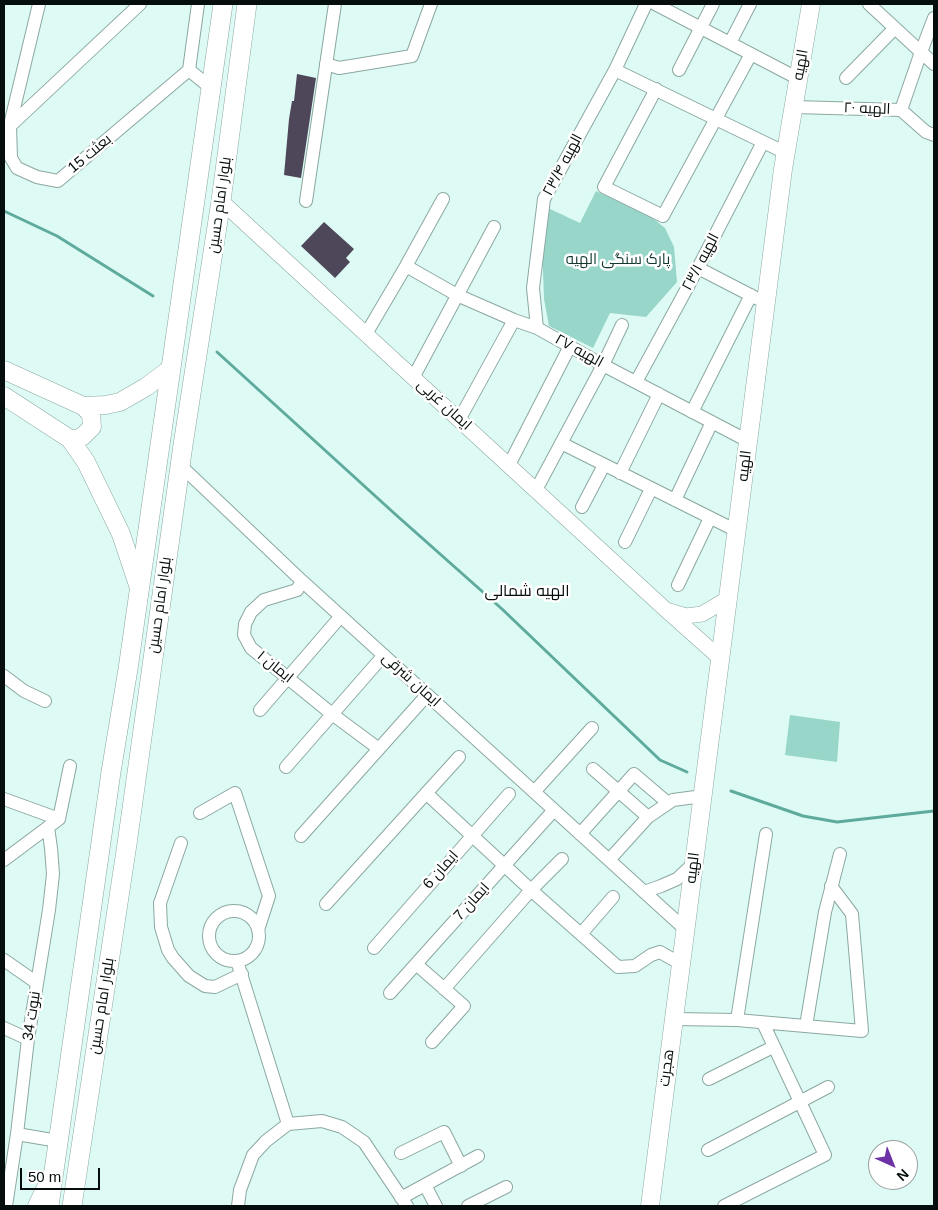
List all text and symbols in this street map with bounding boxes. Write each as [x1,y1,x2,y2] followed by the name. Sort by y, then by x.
[789,48,813,82] street label: الهیه
[843,99,891,119] street label: الهیه ۲۰
[65,131,115,177] street label: بعثت 15
[539,131,587,199] street label: الهیه ۲۳/۴
[204,156,236,254] street label: بلوار امام حسین
[678,230,724,294] street label: الهیه ۲۳/۱
[566,251,670,269] park label: پارک سنگی الهیه
[552,330,606,372] street label: الهیه ۲۷
[413,376,475,434] street label: ایمان غربی
[734,449,756,483] street label: الهیه
[144,556,176,654] street label: بلوار امام حسین
[485,582,569,602] district label: الهیه شمالی
[253,647,297,687] street label: ایمان ۱
[378,649,444,711] street label: ایمان شرقی
[419,847,463,893] street label: ایمان 6
[682,851,704,885] street label: الهیه
[450,879,494,925] street label: ایمان 7
[86,957,118,1055] street label: بلوار امام حسین
[19,990,45,1042] street label: نبوت 34
[656,1048,678,1088] street label: هجرت
[868,1140,918,1190] north arrow
[22,1158,102,1190] scale bar
[894,1166,912,1184] text: N
[28,1168,61,1185] text: 50 m

